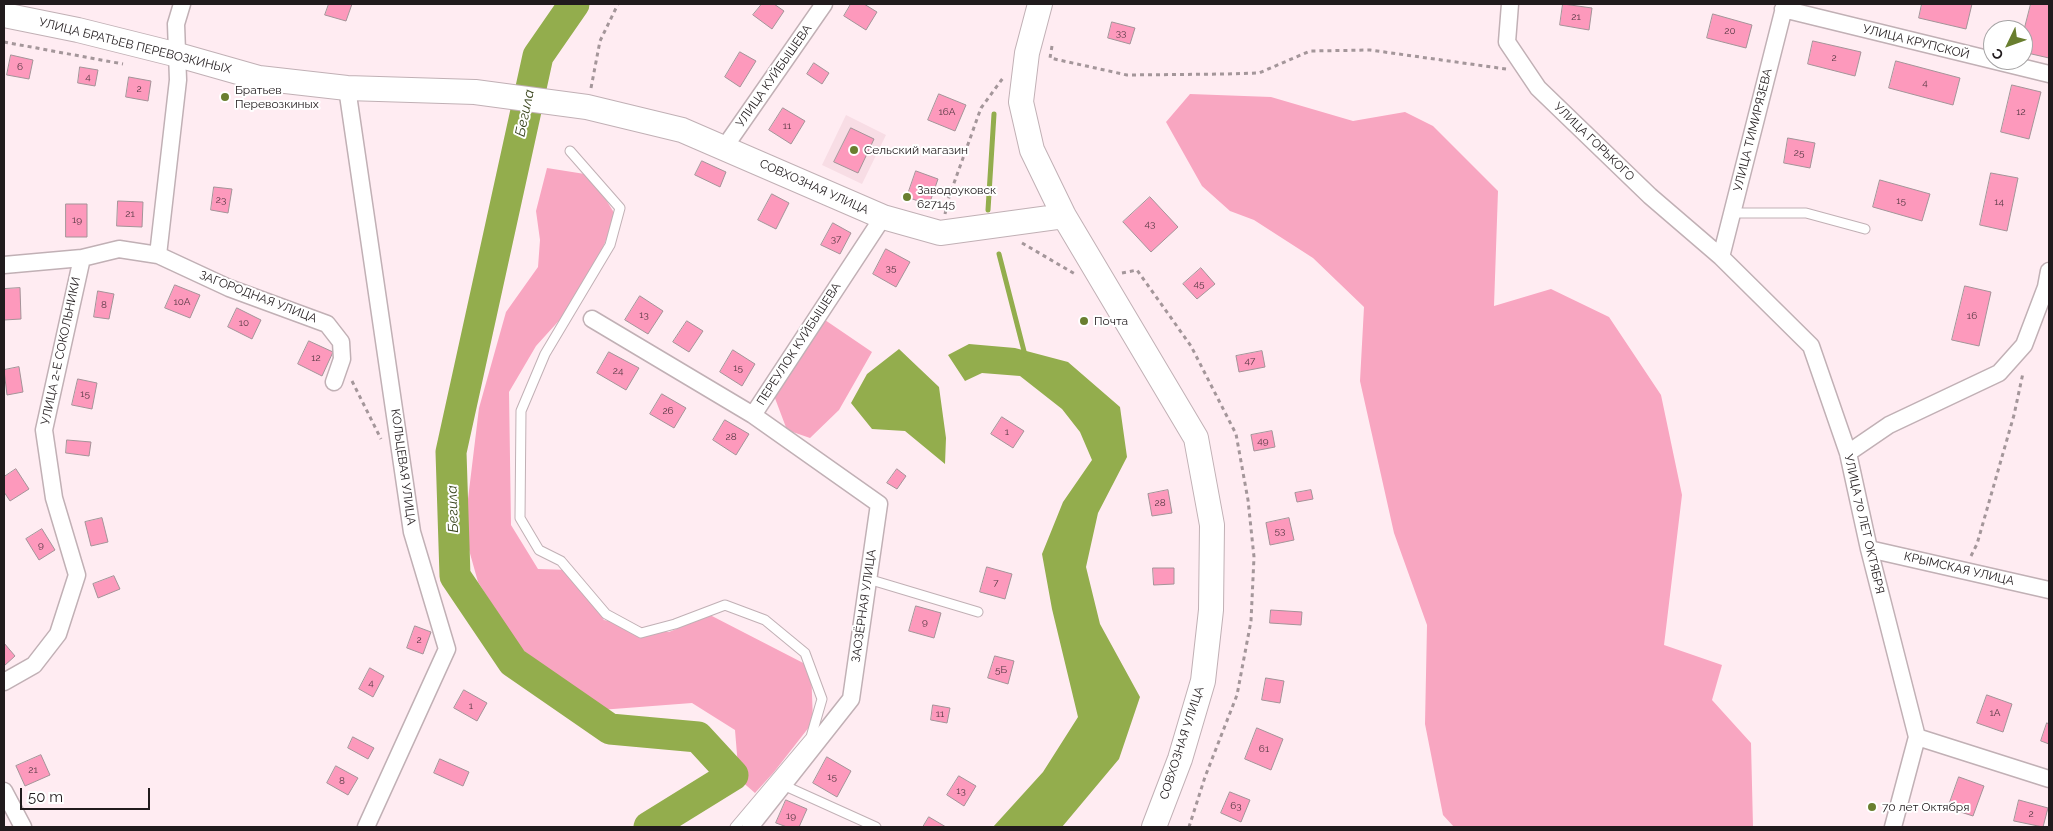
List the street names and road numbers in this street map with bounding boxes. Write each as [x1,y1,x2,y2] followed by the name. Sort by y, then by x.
[37,15,233,77] street label: УЛИЦА БРАТЬЕВ ПЕРЕВОЗКИНЫХ
[733,22,815,130] street label: УЛИЦА КУЙБЫШЕВА
[1861,22,1971,62] street label: УЛИЦА КРУПСКОЙ
[1731,67,1775,193] street label: УЛИЦА ТИМИРЯЗЕВА
[1551,100,1637,184] street label: УЛИЦА ГОРЬКОГО
[757,156,871,218] street label: СОВХОЗНАЯ УЛИЦА
[197,268,319,326] street label: ЗАГОРОДНАЯ УЛИЦА
[38,276,84,426] street label: УЛИЦА 2-Е СОКОЛЬНИКИ
[754,280,844,408] street label: ПЕРЕУЛОК КУЙБЫШЕВА
[388,408,418,526] street label: КОЛЬЦЕВАЯ УЛИЦА
[1841,453,1887,595] street label: УЛИЦА 70 ЛЕТ ОКТЯБРЯ
[849,548,879,664] street label: ЗАОЗЁРНАЯ УЛИЦА
[1903,549,2015,589] street label: КРЫМСКАЯ УЛИЦА
[1157,685,1207,801] street label: СОВХОЗНАЯ УЛИЦА

